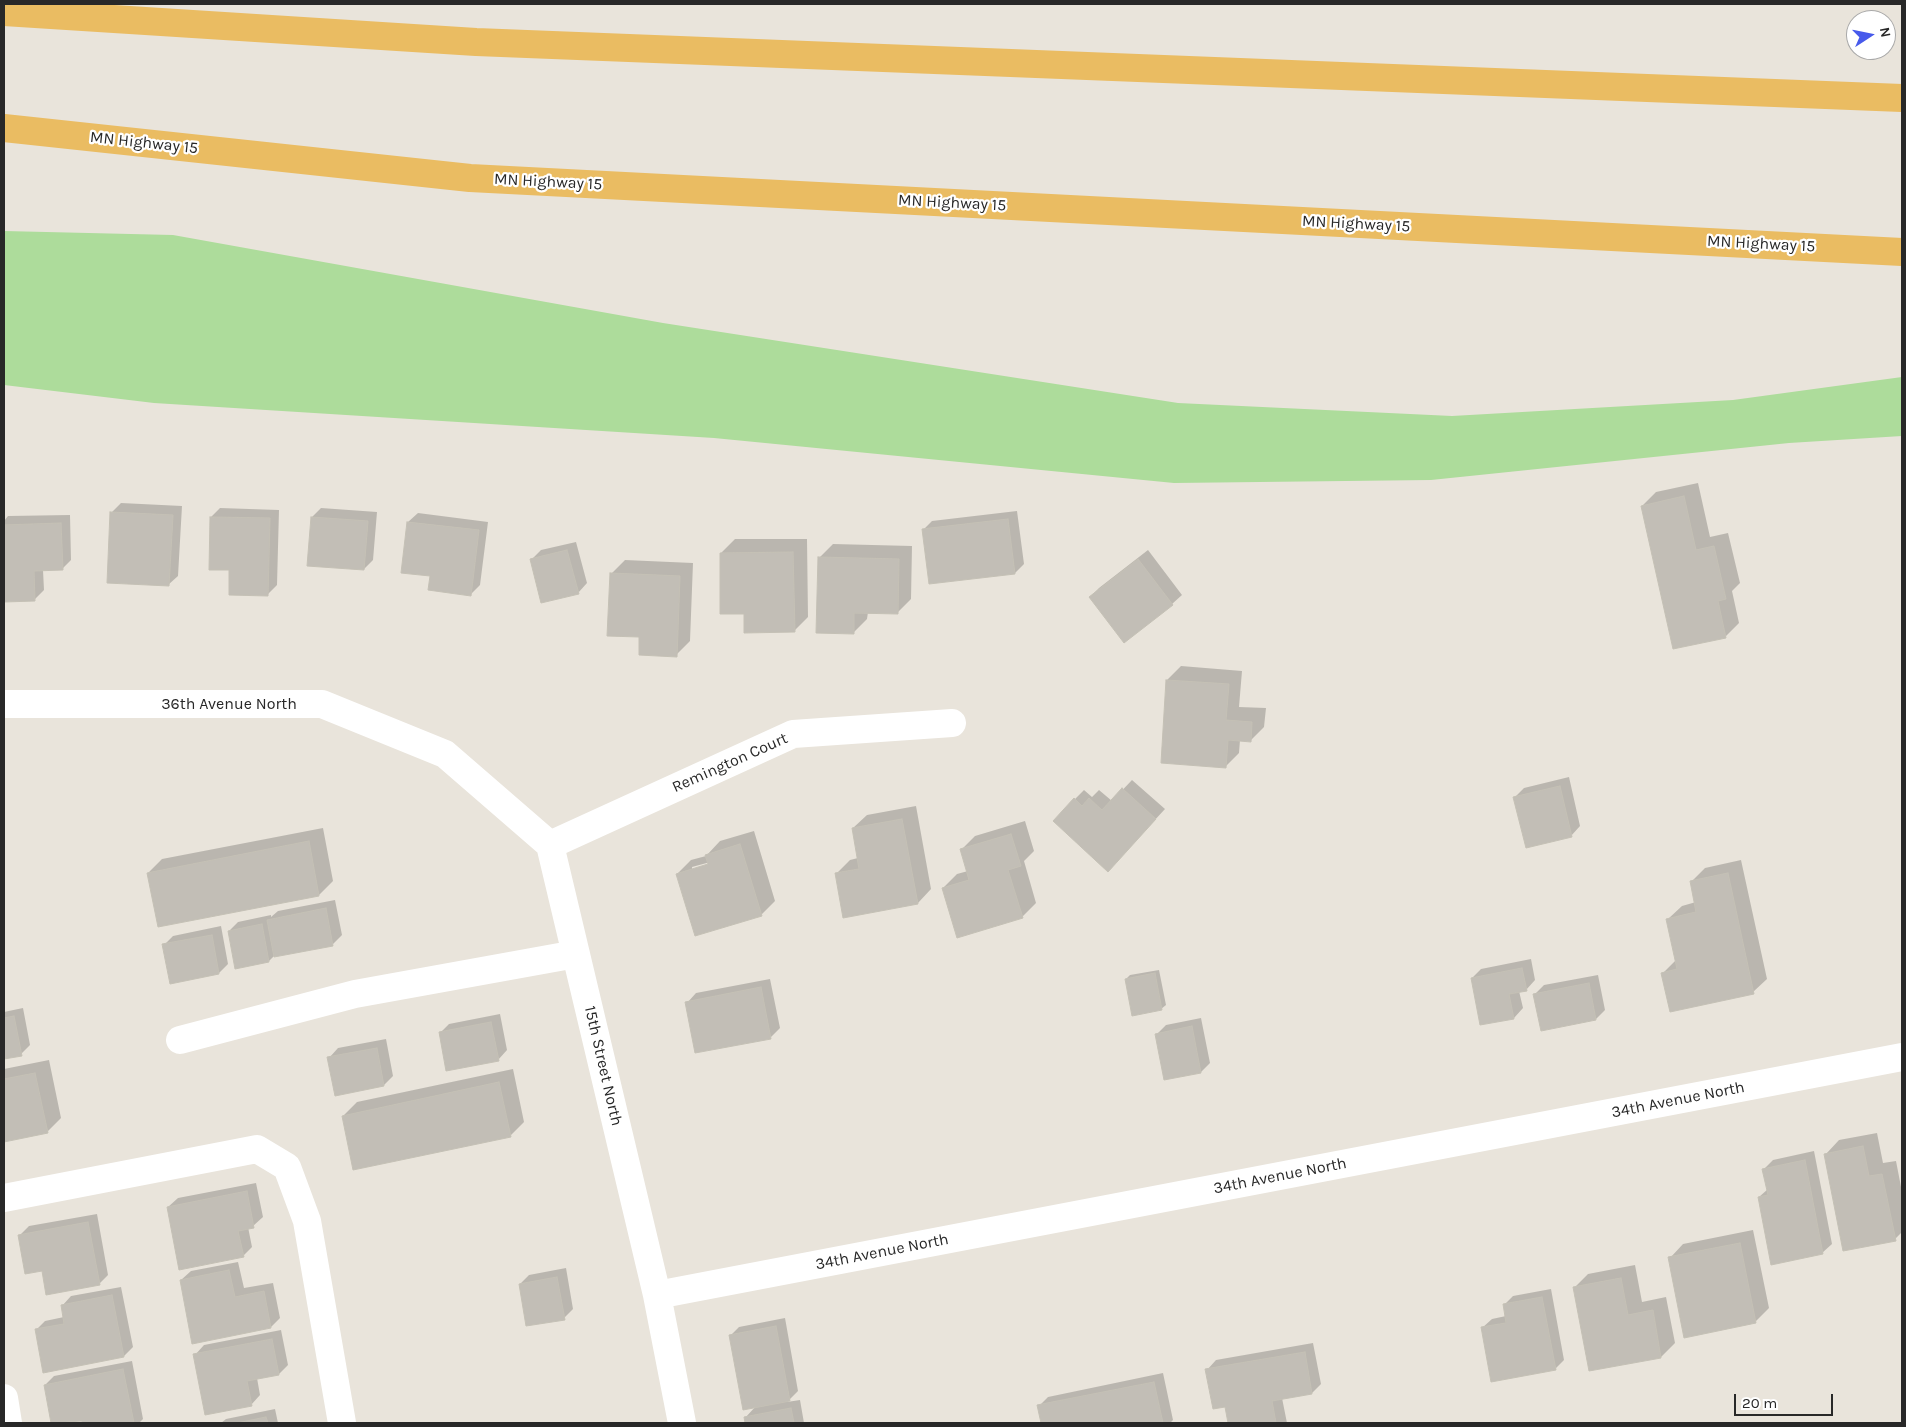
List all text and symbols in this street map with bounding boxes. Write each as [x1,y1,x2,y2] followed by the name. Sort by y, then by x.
[1846,10,1896,60] north arrow
[1876,26,1895,39] text: N
[89,128,199,158] street label: MN Highway 15
[493,170,603,194] street label: MN Highway 15
[897,191,1007,215] street label: MN Highway 15
[1301,212,1411,236] street label: MN Highway 15
[1706,232,1816,256] street label: MN Highway 15
[161,694,297,714] street label: 36th Avenue North
[669,729,791,797] street label: Remington Court
[580,1004,626,1128] street label: 15th Street North
[1610,1078,1746,1122] street label: 34th Avenue North
[1212,1154,1348,1198] street label: 34th Avenue North
[814,1230,950,1274] street label: 34th Avenue North
[1736,1384,1835,1416] scale bar
[1742,1394,1777,1412] text: 20 m

